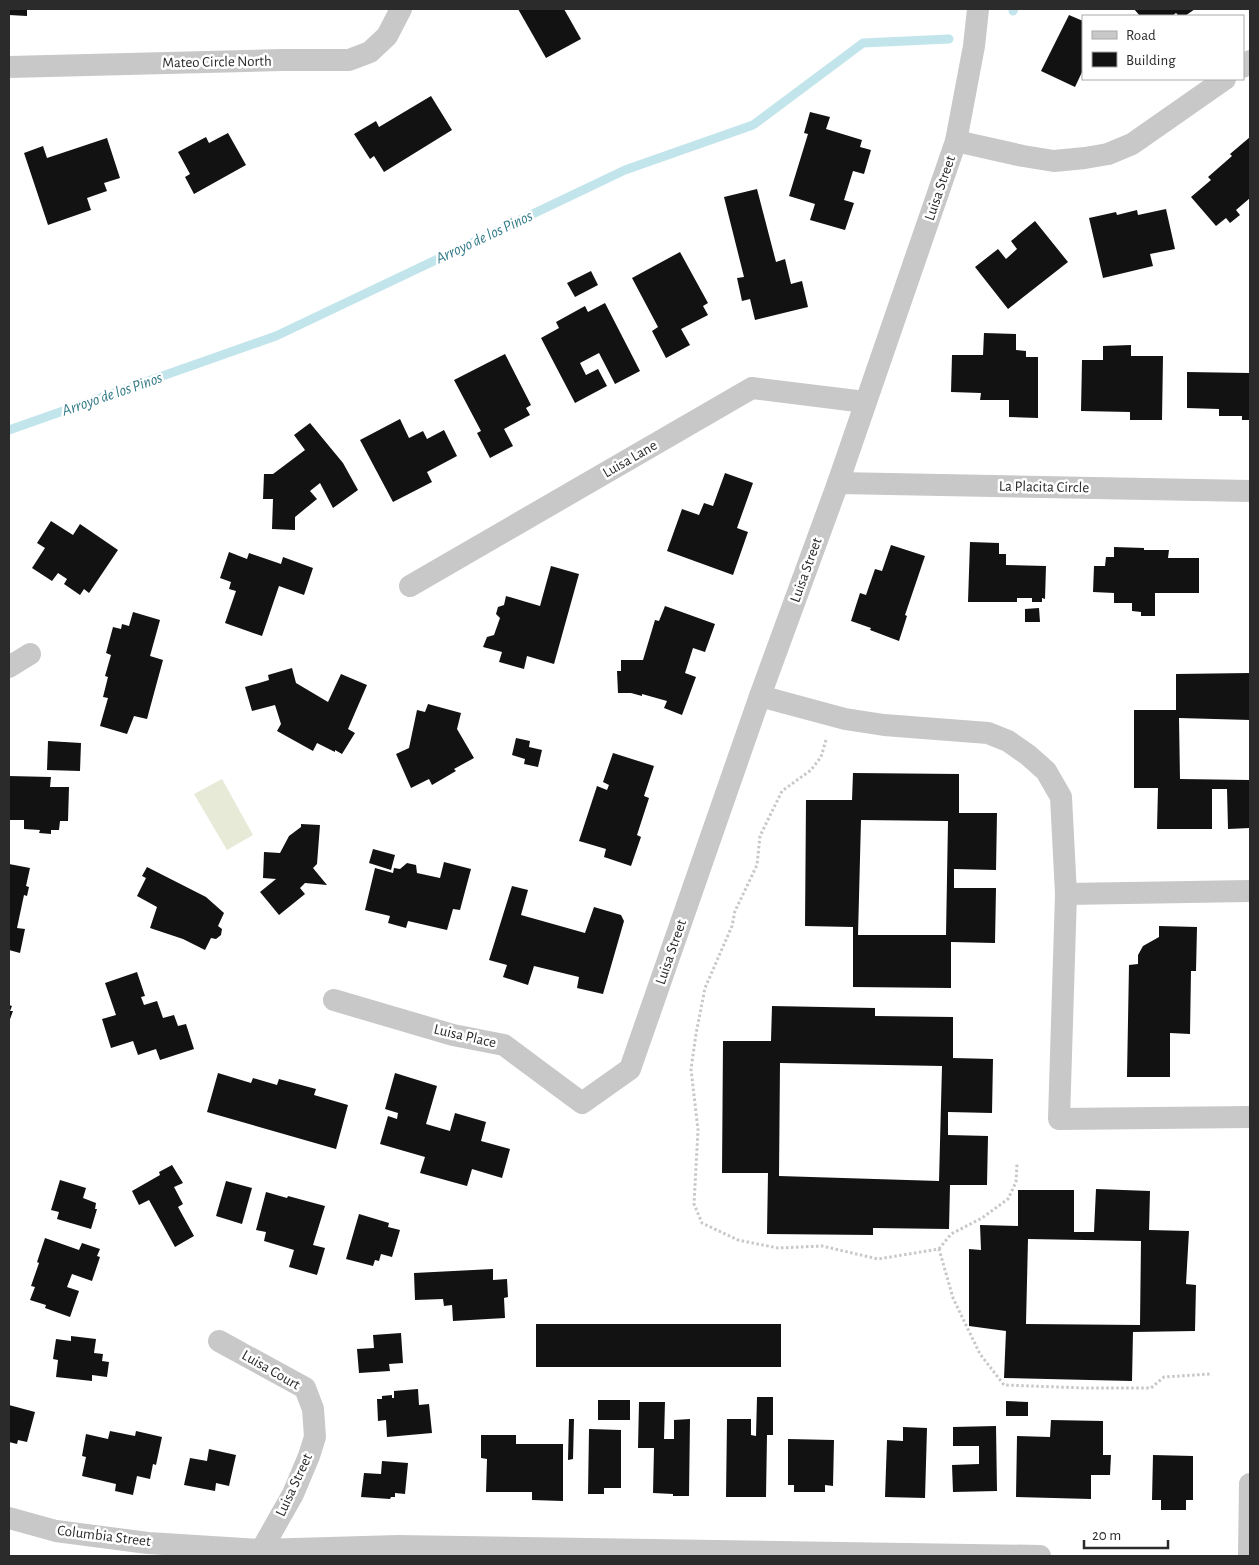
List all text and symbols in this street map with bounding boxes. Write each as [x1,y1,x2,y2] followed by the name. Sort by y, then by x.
[1082,15,1244,80] legend
[1126,28,1156,43] text: Road
[1126,53,1176,68] text: Building
[162,54,272,70] street label: Mateo Circle North
[922,153,958,222] street label: Luisa Street
[432,208,535,267] water label: Arroyo de los Pinos
[59,369,164,419] water label: Arroyo de los Pinos
[600,437,660,481] street label: Luisa Lane
[999,479,1089,495] street label: La Placita Circle
[787,535,825,604] street label: Luisa Street
[653,917,689,986] street label: Luisa Street
[432,1022,498,1050] street label: Luisa Place
[239,1347,303,1393] street label: Luisa Court
[273,1451,315,1519] street label: Luisa Street
[1084,1518,1168,1550] scale bar
[56,1523,152,1549] street label: Columbia Street
[1092,1528,1121,1543] text: 20 m

